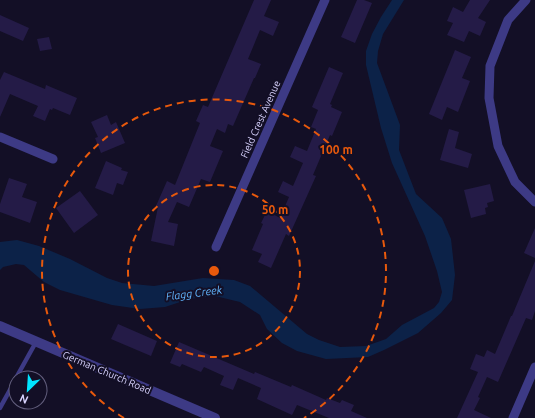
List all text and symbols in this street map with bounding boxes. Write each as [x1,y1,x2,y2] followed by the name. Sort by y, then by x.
[238,79,282,160] street label: Field Crest Avenue
[319,143,353,156] text: 100 m
[262,203,288,216] text: 50 m
[207,264,221,278] centre of rings
[165,284,223,302] water label: Flagg Creek
[61,349,153,396] street label: German Church Road
[8,370,48,410] north arrow
[18,392,30,406] text: N

